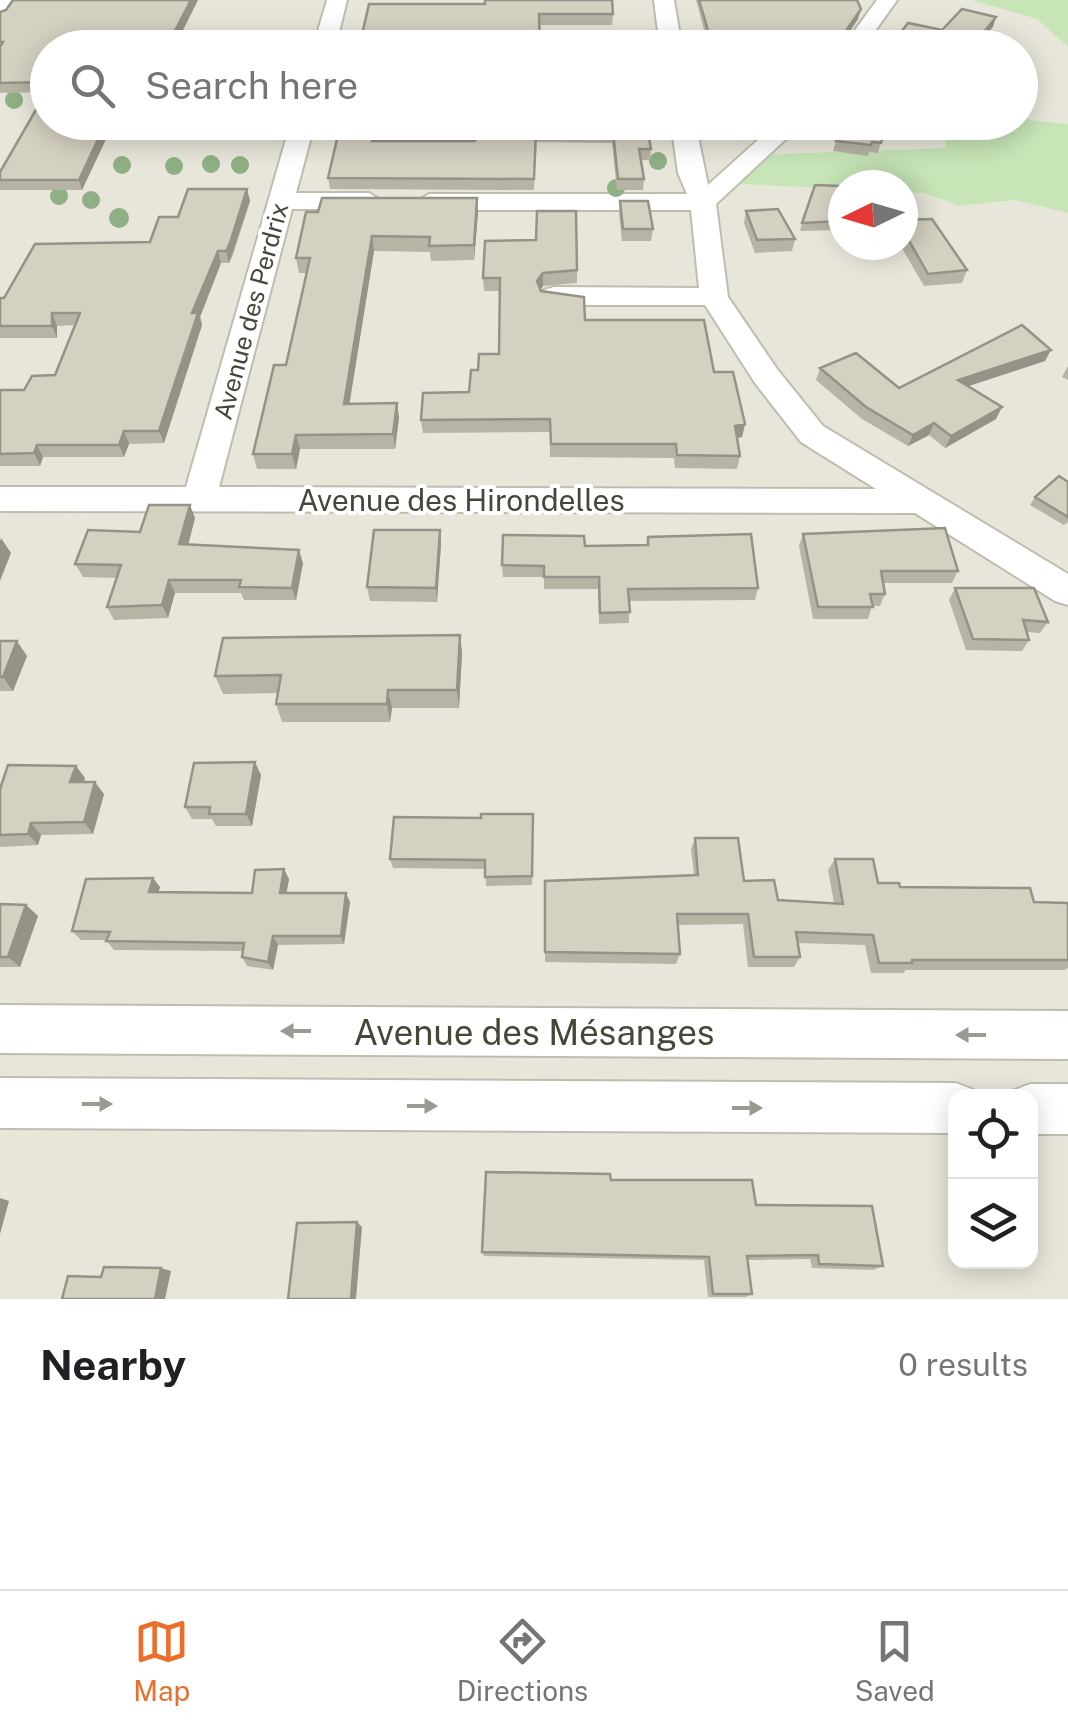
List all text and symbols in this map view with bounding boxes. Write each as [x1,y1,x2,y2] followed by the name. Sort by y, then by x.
[30,30,1038,140] search box
[65,58,120,113] icon: search
[145,63,358,108] text: Search here
[828,170,918,260] north arrow
[208,199,294,423] street label: Avenue des Perdrix
[297,482,625,518] street label: Avenue des Hirondelles
[353,1012,715,1053] street label: Avenue des Mésanges
[279,1023,311,1039] one-way arrow
[954,1027,986,1043] one-way arrow
[948,1089,1038,1269] map controls
[948,1089,1038,1179] button: locate
[82,1096,114,1112] one-way arrow
[407,1098,439,1114] one-way arrow
[732,1100,764,1116] one-way arrow
[948,1179,1038,1269] button: layers
[40,1340,186,1389] text: Nearby
[898,1346,1028,1383] text: 0 results
[133,1614,190,1707] tab: Map
[457,1614,588,1707] tab: Directions
[855,1614,935,1707] tab: Saved

